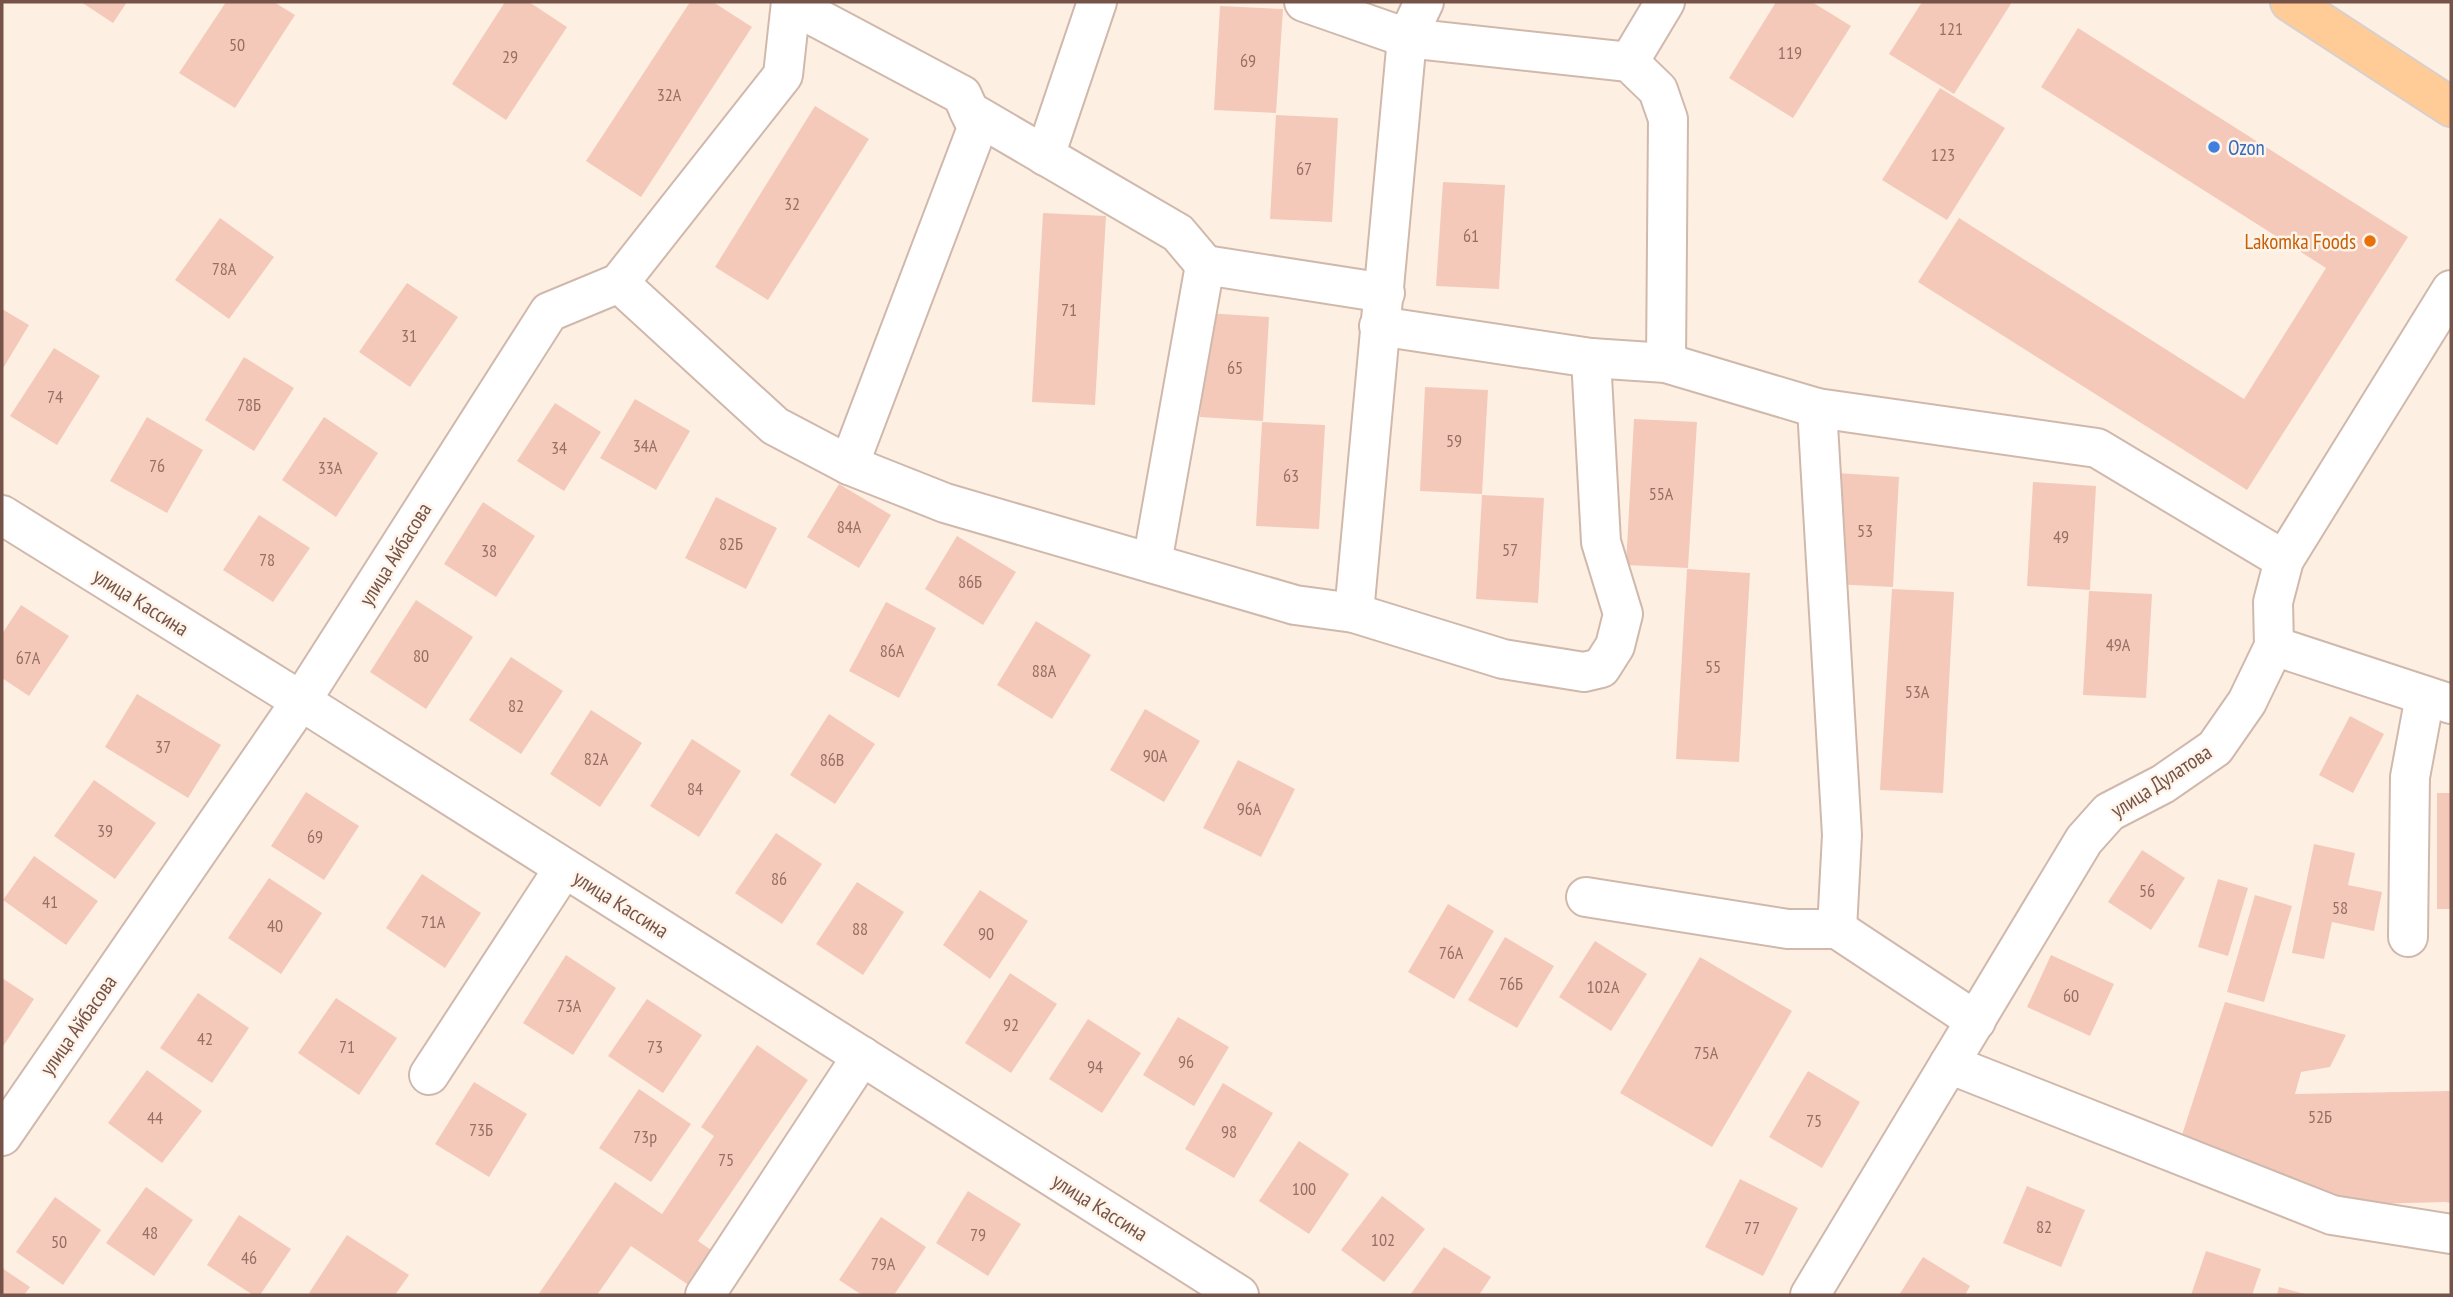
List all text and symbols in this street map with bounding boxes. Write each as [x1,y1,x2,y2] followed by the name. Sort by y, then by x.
[1939,17,1963,40] house number: 121
[229,33,245,56] house number: 50
[1778,41,1802,64] house number: 119
[502,45,518,68] house number: 29
[1240,49,1256,72] house number: 69
[657,83,682,106] house number: 32А
[2228,134,2265,161] place label: Ozon
[2206,139,2222,155] marker: Ozon
[1931,143,1955,166] house number: 123
[1296,157,1312,180] house number: 67
[784,192,800,215] house number: 32
[1463,224,1479,247] house number: 61
[2244,228,2356,255] place label: Lakomka Foods
[2362,233,2378,249] marker: Lakomka Foods
[212,257,237,280] house number: 78А
[1061,298,1077,321] house number: 71
[401,324,417,347] house number: 31
[1227,356,1243,379] house number: 65
[47,385,63,408] house number: 74
[237,393,261,416] house number: 78Б
[1446,429,1462,452] house number: 59
[633,434,658,457] house number: 34А
[551,436,567,459] house number: 34
[149,454,165,477] house number: 76
[318,456,343,479] house number: 33А
[1283,464,1299,487] house number: 63
[1649,482,1674,505] house number: 55А
[353,497,437,611] street label: улица Айбасова
[837,515,862,538] house number: 84А
[1857,519,1873,542] house number: 53
[2053,525,2069,548] house number: 49
[719,532,743,555] house number: 82Б
[1502,538,1518,561] house number: 57
[481,539,497,562] house number: 38
[259,548,275,571] house number: 78
[88,562,194,642] street label: улица Кассина
[958,570,982,593] house number: 86Б
[2106,633,2131,656] house number: 49А
[880,639,905,662] house number: 86А
[413,644,429,667] house number: 80
[16,646,41,669] house number: 67А
[1705,655,1721,678] house number: 55
[1032,659,1057,682] house number: 88А
[1905,680,1930,703] house number: 53А
[508,694,524,717] house number: 82
[155,735,171,758] house number: 37
[2105,738,2217,824] street label: улица Дулатова
[1143,744,1168,767] house number: 90А
[584,747,609,770] house number: 82А
[820,748,844,771] house number: 86В
[687,777,703,800] house number: 84
[1237,797,1262,820] house number: 96А
[97,819,113,842] house number: 39
[307,825,323,848] house number: 69
[568,864,674,944] street label: улица Кассина
[771,867,787,890] house number: 86
[2139,879,2155,902] house number: 56
[42,890,58,913] house number: 41
[2332,896,2348,919] house number: 58
[421,910,446,933] house number: 71А
[267,914,283,937] house number: 40
[852,917,868,940] house number: 88
[978,922,994,945] house number: 90
[1439,941,1464,964] house number: 76А
[33,969,123,1081] street label: улица Айбасова
[1499,972,1523,995] house number: 76Б
[1587,975,1620,998] house number: 102А
[2063,984,2079,1007] house number: 60
[557,994,582,1017] house number: 73А
[1003,1013,1019,1036] house number: 92
[197,1027,213,1050] house number: 42
[339,1035,355,1058] house number: 71
[647,1035,663,1058] house number: 73
[1694,1041,1719,1064] house number: 75А
[1178,1050,1194,1073] house number: 96
[1087,1055,1103,1078] house number: 94
[2308,1105,2332,1128] house number: 52Б
[147,1106,163,1129] house number: 44
[1806,1109,1822,1132] house number: 75
[469,1118,493,1141] house number: 73Б
[1221,1120,1237,1143] house number: 98
[633,1125,657,1148] house number: 73р
[718,1148,734,1171] house number: 75
[1047,1167,1153,1247] street label: улица Кассина
[1292,1177,1316,1200] house number: 100
[2036,1215,2052,1238] house number: 82
[1744,1216,1760,1239] house number: 77
[142,1221,158,1244] house number: 48
[970,1223,986,1246] house number: 79
[1371,1228,1395,1251] house number: 102
[51,1230,67,1253] house number: 50
[241,1246,257,1269] house number: 46
[871,1252,896,1275] house number: 79А

